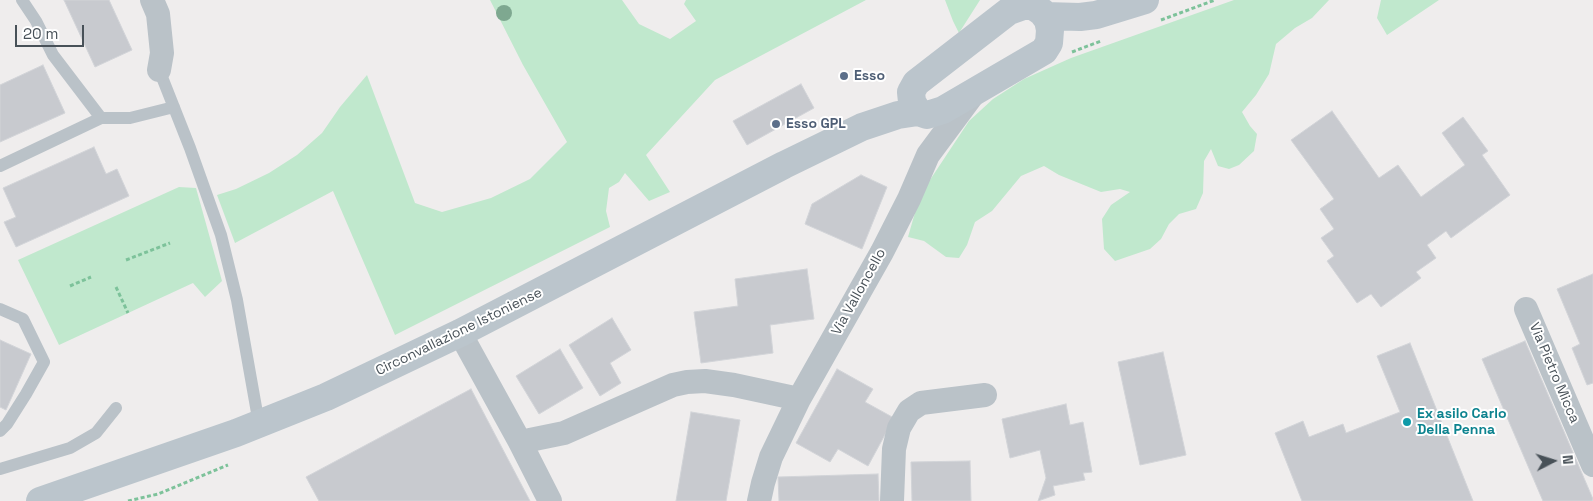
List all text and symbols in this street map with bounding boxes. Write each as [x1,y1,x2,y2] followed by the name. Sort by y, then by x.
[18,15,86,47] scale bar
[23,24,58,43] text: 20 m
[854,68,885,84] place label: Esso
[838,70,850,82] marker: Esso
[786,116,846,132] place label: Esso GPL
[770,118,782,130] marker: Esso GPL
[828,246,890,338] street label: Via Valloncello
[373,284,545,380] street label: Circonvallazione Istoniense
[1525,320,1583,426] street label: Via Pietro Micca
[1417,406,1506,438] place label: Ex asilo Carlo Della Penna
[1401,416,1413,428] marker: Ex asilo Carlo Della Penna
[1528,436,1578,486] north arrow
[1559,454,1577,465] text: N

